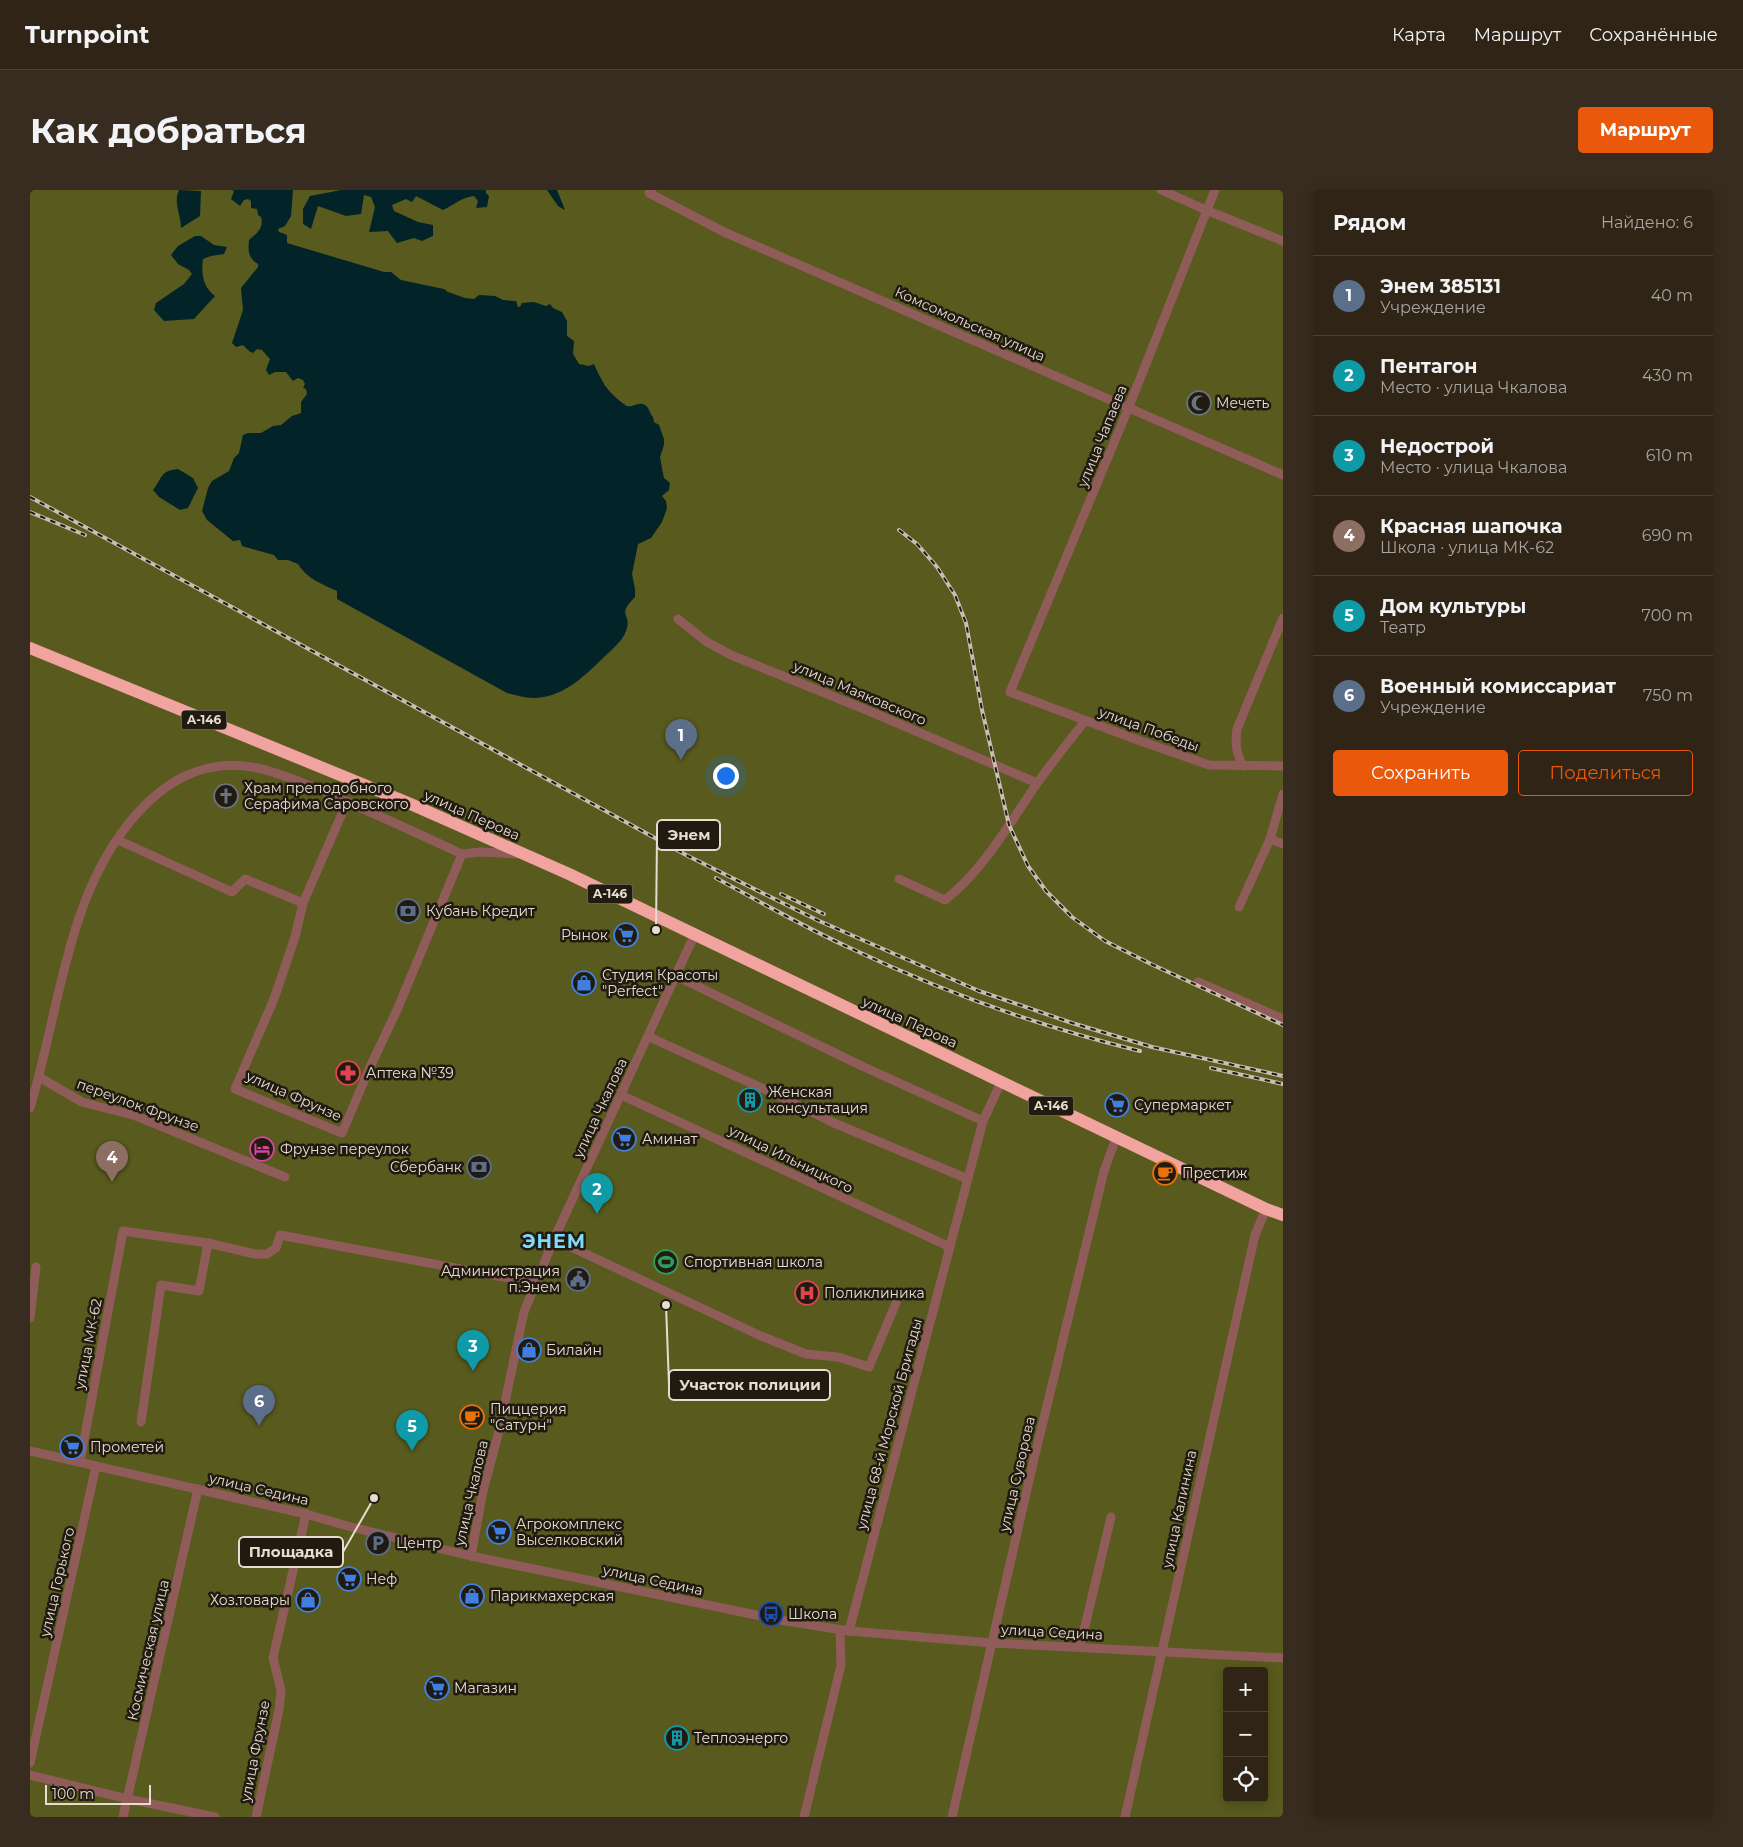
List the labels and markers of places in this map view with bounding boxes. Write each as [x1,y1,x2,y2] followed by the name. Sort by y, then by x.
[1186,390,1212,416] mosque icon: Мечеть
[1216,394,1269,412] place label: Мечеть
[665,719,697,760] pin: 1
[244,779,409,813] place label: Храм преподобного Серафима Саровского
[213,783,239,809] church icon: Храм преподобного Серафима Саровского
[657,820,720,850] callout: Энем
[395,898,421,924] bank icon: Кубань Кредит
[426,902,535,920] place label: Кубань Кредит
[613,922,639,948] supermarket icon: Рынок
[561,926,608,944] place label: Рынок
[602,966,718,1000] place label: Студия Красоты "Perfect"
[571,970,597,996] shop icon: Студия Красоты "Perfect"
[335,1060,361,1086] pharmacy icon: Аптека №39
[366,1064,454,1082] place label: Аптека №39
[768,1083,868,1117] place label: Женская консультация
[737,1087,763,1113] building icon: Женская консультация
[1104,1092,1130,1118] supermarket icon: Супермаркет
[1134,1096,1232,1114] place label: Супермаркет
[611,1126,637,1152] supermarket icon: Аминат
[642,1130,698,1148] place label: Аминат
[249,1136,275,1162] hotel icon: Фрунзе переулок
[280,1140,409,1158] place label: Фрунзе переулок
[96,1141,128,1182] pin: 4
[466,1154,492,1180] bank icon: Сбербанк
[390,1158,462,1176] place label: Сбербанк
[1152,1160,1178,1186] cafe icon: Престиж
[1182,1164,1248,1182] place label: Престиж
[581,1173,613,1214] pin: 2
[653,1249,679,1275] sports icon: Спортивная школа
[684,1253,823,1271] place label: Спортивная школа
[441,1262,560,1296] place label: Администрация п.Энем
[565,1266,591,1292] public building icon: Администрация п.Энем
[794,1280,820,1306] hospital icon: Поликлиника
[824,1284,925,1302] place label: Поликлиника
[457,1330,489,1371] pin: 3
[516,1337,542,1363] shop icon: Билайн
[546,1341,602,1359] place label: Билайн
[669,1370,830,1400] callout: Участок полиции
[243,1385,275,1426] pin: 6
[490,1400,567,1434] place label: Пиццерия "Сатурн"
[459,1404,485,1430] cafe icon: Пиццерия "Сатурн"
[396,1410,428,1451] pin: 5
[59,1434,85,1460] supermarket icon: Прометей
[90,1438,164,1456] place label: Прометей
[516,1515,623,1549] place label: Агрокомплекс Выселковский
[486,1519,512,1545] supermarket icon: Агрокомплекс Выселковский
[365,1530,391,1556] parking icon: Центр
[396,1534,442,1552] place label: Центр
[239,1537,343,1567] callout: Площадка
[336,1566,362,1592] supermarket icon: Неф
[366,1570,397,1588] place label: Неф
[459,1583,485,1609] shop icon: Парикмахерская
[295,1587,321,1613] shop icon: Хоз.товары
[490,1587,614,1605] place label: Парикмахерская
[210,1591,290,1609] place label: Хоз.товары
[758,1601,784,1627] bus stop icon: Школа
[788,1605,837,1623] place label: Школа
[424,1675,450,1701] supermarket icon: Магазин
[454,1679,517,1697] place label: Магазин
[664,1725,690,1751] building icon: Теплоэнерго
[694,1729,788,1747] place label: Теплоэнерго

